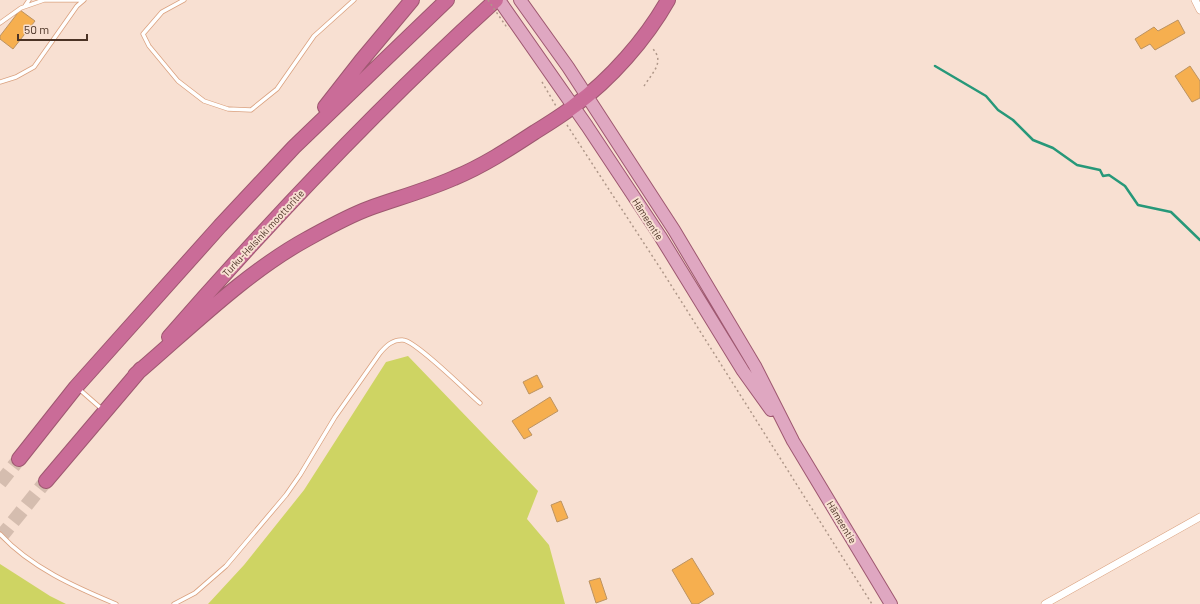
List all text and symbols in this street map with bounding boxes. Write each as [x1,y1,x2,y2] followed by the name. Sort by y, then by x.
[18,16,87,42] scale bar
[24,22,49,36] text: 50 m
[220,187,306,279] street label: Turku-Helsinki moottoritie
[630,196,666,242] street label: Hämeentie
[825,499,859,545] street label: Hämeentie

